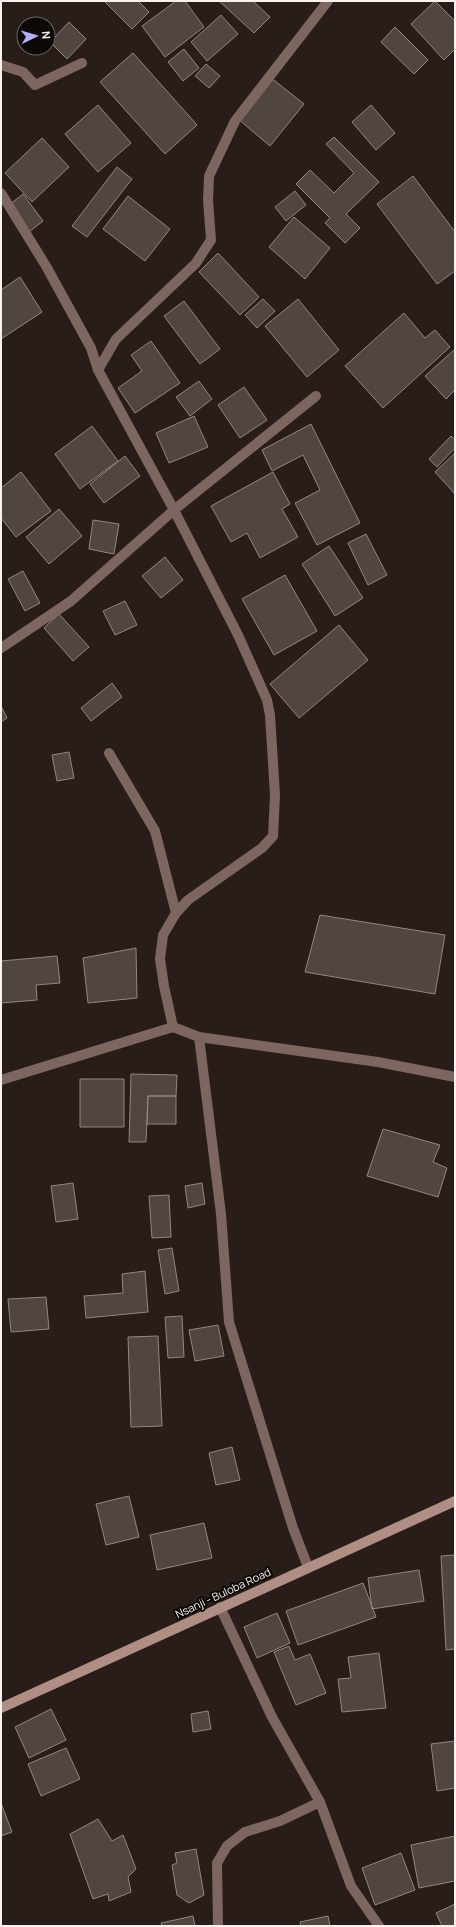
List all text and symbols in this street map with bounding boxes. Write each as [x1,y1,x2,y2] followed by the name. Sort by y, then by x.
[16,16,56,56] north arrow
[39,30,54,40] text: N
[173,1564,273,1621] street label: Nsanji - Buloba Road

